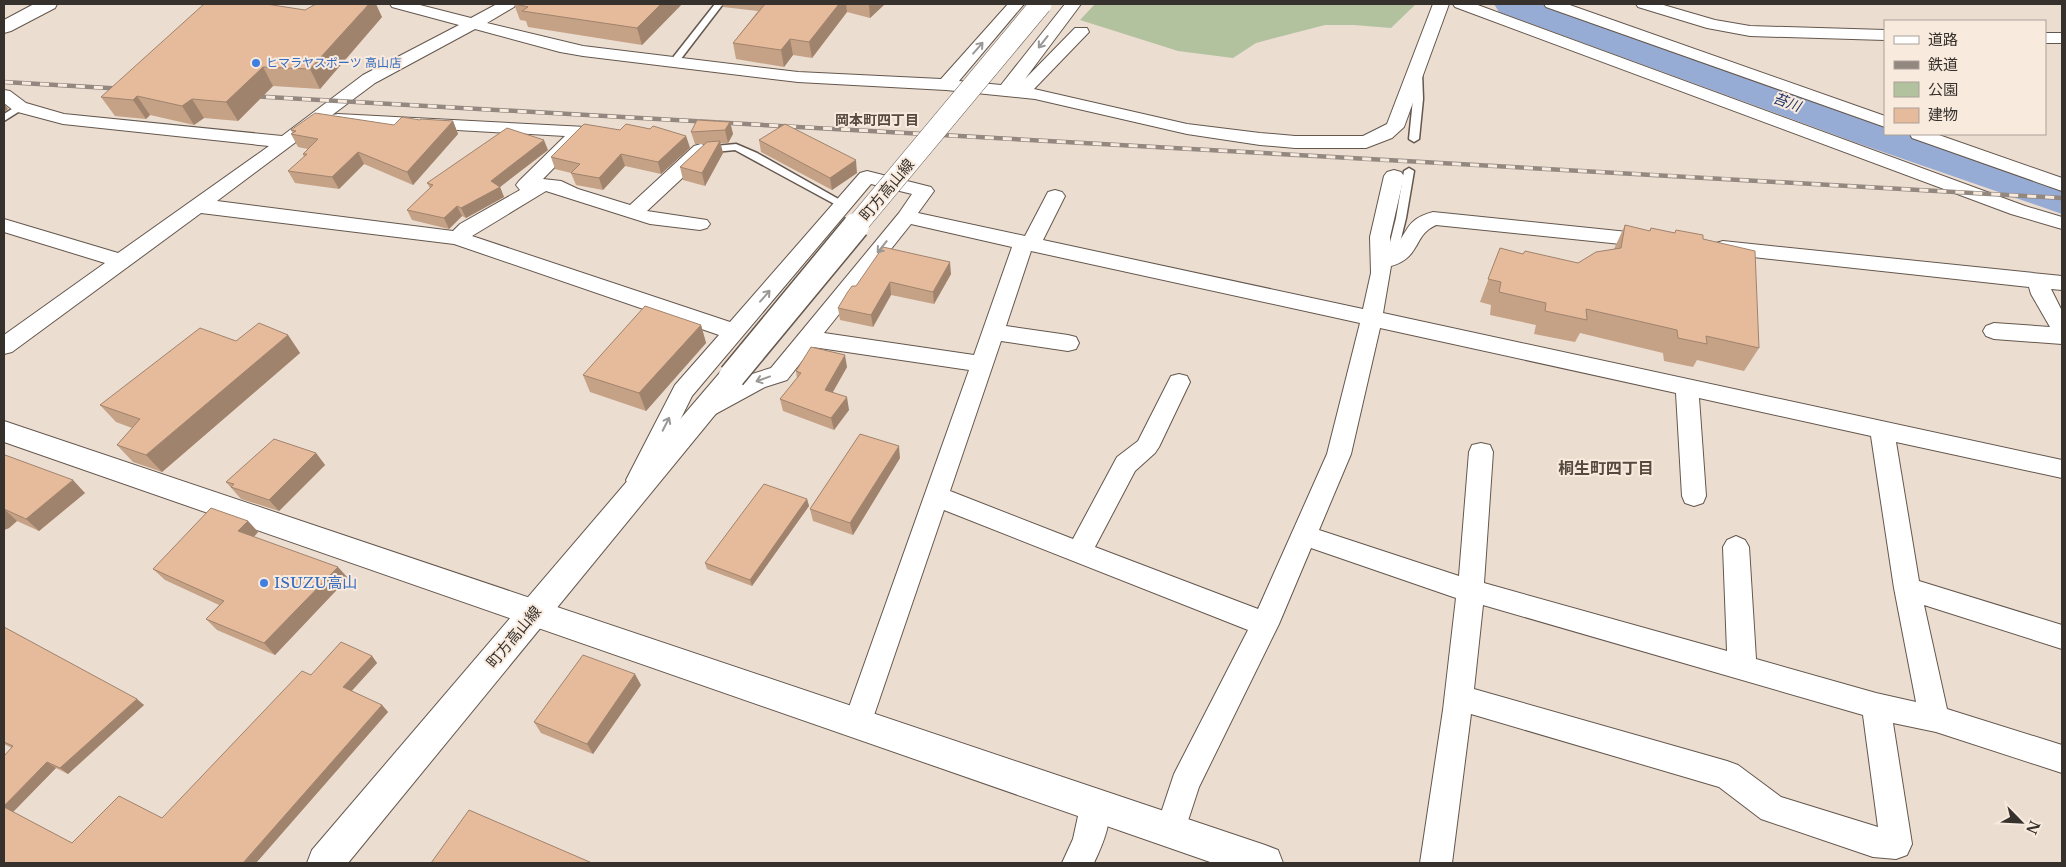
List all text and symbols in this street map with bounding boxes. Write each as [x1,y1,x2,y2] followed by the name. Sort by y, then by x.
[1884,20,2046,135] legend
[1928,30,1958,49] text: 道路
[1038,35,1048,49] one-way arrow
[972,42,983,55] one-way arrow
[266,55,401,70] place label: ヒマラヤスポーツ 高山店
[1928,55,1958,74] text: 鉄道
[250,57,262,69] marker: ヒマラヤスポーツ 高山店
[1928,80,1958,99] text: 公園
[1771,89,1805,116] water label: 苔川
[1928,105,1958,124] text: 建物
[835,111,919,129] district label: 岡本町四丁目
[855,155,918,225] street label: 町方高山線
[876,240,887,253] one-way arrow
[760,290,771,303] one-way arrow
[756,375,772,384] one-way arrow
[662,417,671,432] one-way arrow
[1558,458,1654,478] district label: 桐生町四丁目
[274,573,357,592] place label: ISUZU高山
[258,577,270,589] marker: ISUZU高山
[482,602,545,672] street label: 町方高山線
[1996,797,2046,847] north arrow
[2022,818,2044,837] text: N

